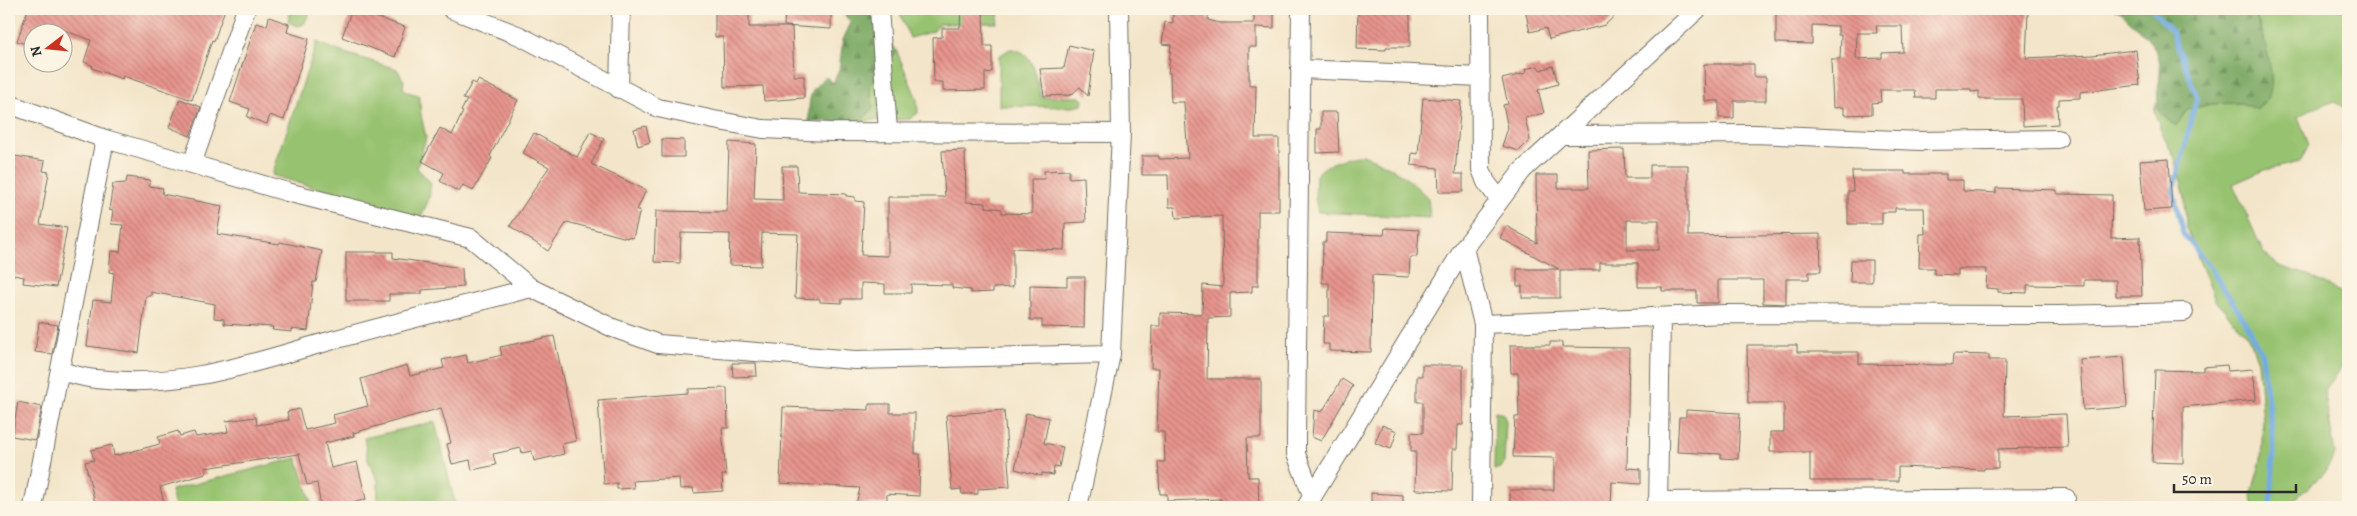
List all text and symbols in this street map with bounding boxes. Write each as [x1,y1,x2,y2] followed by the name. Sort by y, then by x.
[22,22,72,72] north arrow
[25,44,47,59] text: N
[2174,461,2297,493] scale bar
[2182,469,2212,489] text: 50 m

